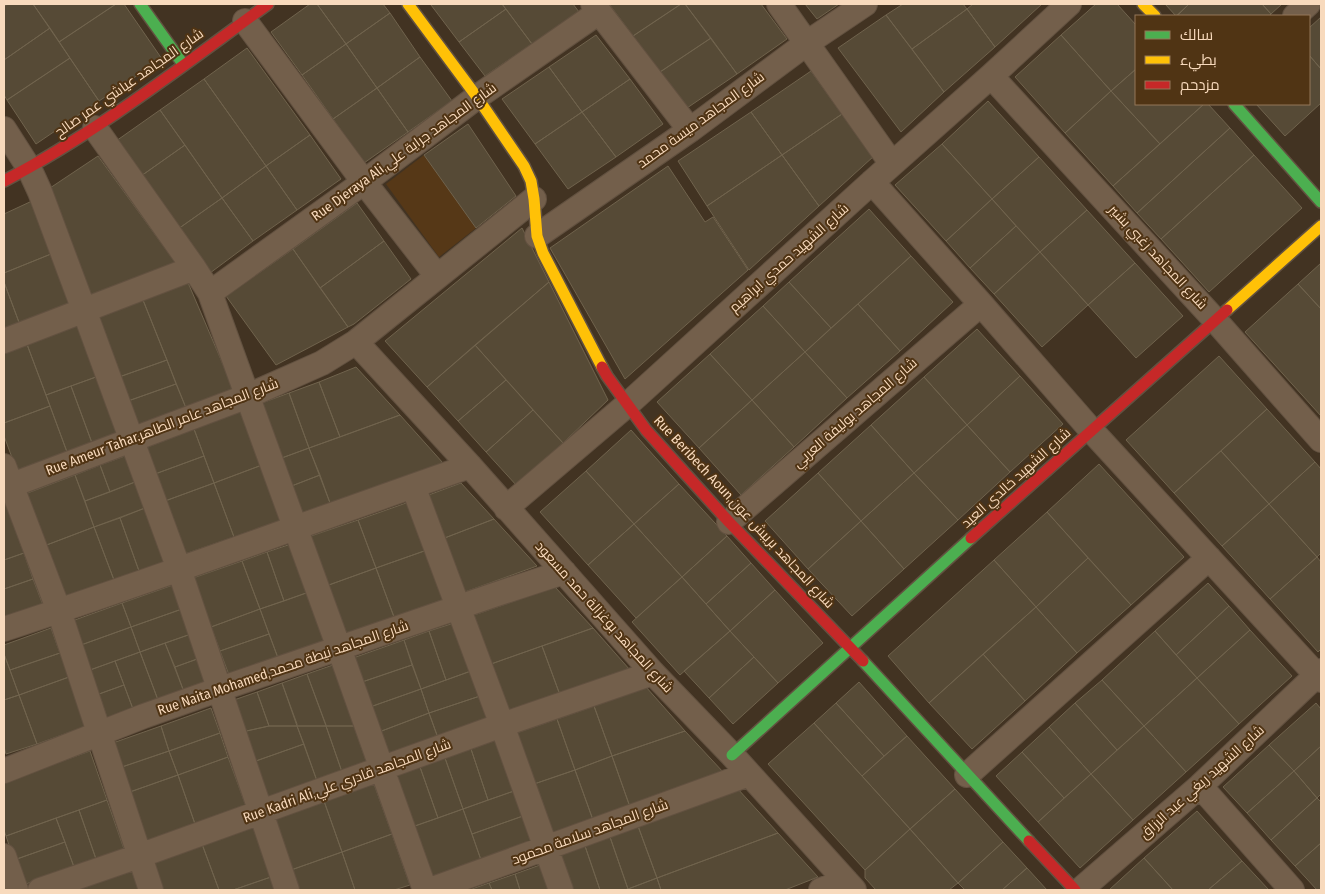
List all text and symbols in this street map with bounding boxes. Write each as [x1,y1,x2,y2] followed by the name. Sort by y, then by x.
[1135,15,1310,105] legend
[51,25,208,143] street label: شارع المجاهد عياشي عمر صالح
[1180,26,1213,44] text: سالك
[1180,51,1217,72] text: بطيء
[634,68,768,172] street label: شارع المجاهد ميسة محمد
[1180,76,1220,95] text: مزدحم
[308,79,502,227] street label: Rue Djeraya Ali,شارع المجاهد جراية علي
[726,200,854,318] street label: شارع الشهيد حمدي ابراهيم
[1102,200,1211,315] street label: شارع المجاهد زغبي بشير
[789,354,923,474] street label: شارع المجاهد بوليفة العربي
[43,375,281,479] street label: Rue Ameur Tahar,شارع المجاهد عامر الطاهر
[650,412,838,612] street label: Rue Beribech Aoun,شارع المجاهد بريبش عون
[958,424,1076,534] street label: شارع الشهيد خالدي العيد
[531,538,677,696] street label: شارع المجاهد بوغزالة حمد مسعود
[155,617,411,719] street label: Rue Naita Mohamed,شارع المجاهد نيطة محمد
[1136,722,1270,845] street label: شارع الشهيد ريغي عبد الرزاق
[241,735,454,829] street label: Rue Kadri Ali,شارع المجاهد قادري علي
[510,796,670,868] street label: شارع المجاهد سلامة محمود

